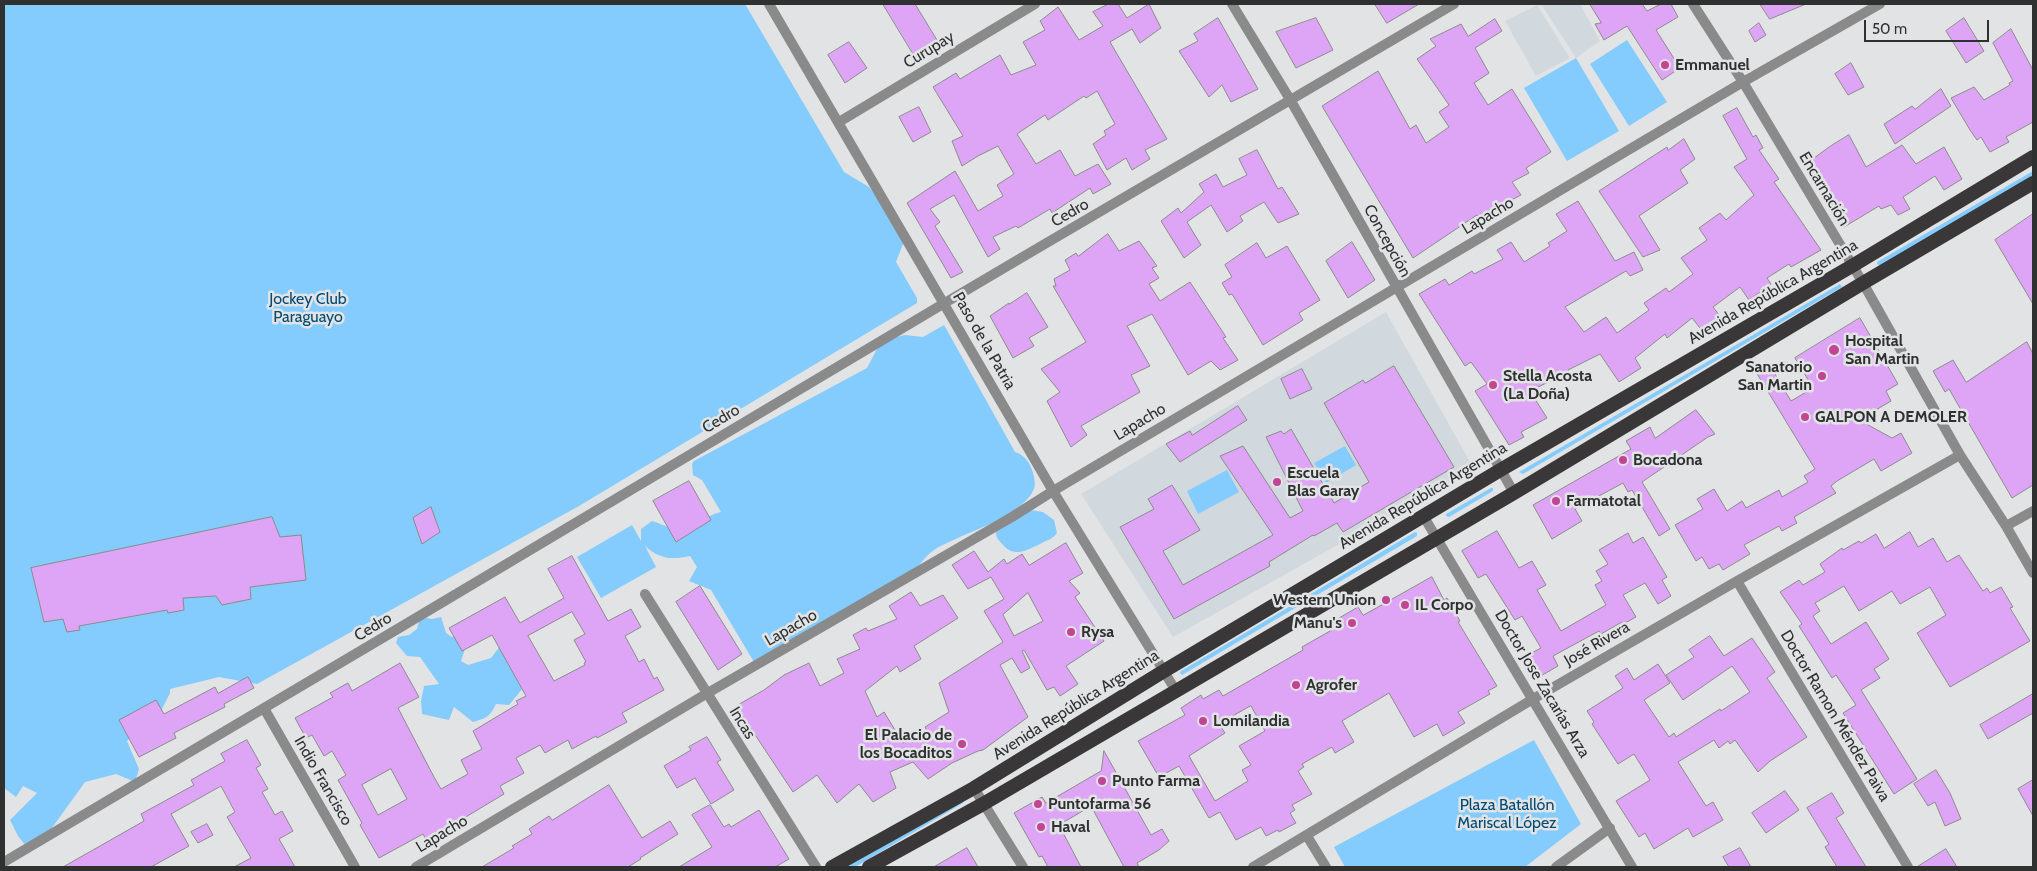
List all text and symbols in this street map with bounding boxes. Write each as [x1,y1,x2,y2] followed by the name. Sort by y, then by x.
[1867,10,1992,42] scale bar
[1872,20,1907,38] text: 50 m
[900,27,958,73] street label: Curupay
[1675,55,1750,75] place label: Emmanuel
[1659,59,1671,71] marker: Emmanuel
[1794,149,1854,229] street label: Encarnación
[1459,193,1517,239] street label: Lapacho
[1048,195,1092,231] street label: Cedro
[1359,201,1415,281] street label: Concepción
[1685,236,1861,348] street label: Avenida República Argentina
[269,289,347,327] park label: Jockey Club Paraguayo
[948,289,1020,393] street label: Paso de la Patria
[1845,331,1919,369] place label: Hospital San Martin
[1827,343,1841,357] marker: Hospital San Martin
[1738,357,1812,395] place label: Sanatorio San Martin
[1503,366,1592,404] place label: Stella Acosta (La Doña)
[1816,370,1828,382] marker: Sanatorio San Martin
[1487,379,1499,391] marker: Stella Acosta (La Doña)
[1111,399,1169,445] street label: Lapacho
[699,400,743,438] street label: Cedro
[1815,407,1967,427] place label: GALPON A DEMOLER
[1799,411,1811,423] marker: GALPON A DEMOLER
[1336,438,1510,554] street label: Avenida República Argentina
[1633,450,1702,470] place label: Bocadona
[1617,454,1629,466] marker: Bocadona
[1287,463,1359,501] place label: Escuela Blas Garay
[1271,476,1283,488] marker: Escuela Blas Garay
[1566,491,1641,511] place label: Farmatotal
[1550,495,1562,507] marker: Farmatotal
[1273,590,1376,610] place label: Western Union
[1380,594,1392,606] marker: Western Union
[1415,595,1473,615] place label: IL Corpo
[1399,599,1411,611] marker: IL Corpo
[762,605,820,651] street label: Lapacho
[1490,607,1594,761] street label: Doctor Jose Zacarías Arza
[351,608,395,646] street label: Cedro
[1294,613,1342,633] place label: Manu's
[1346,617,1358,629] marker: Manu's
[1561,618,1633,670] street label: José Rivera
[1081,622,1114,642] place label: Rysa
[1065,626,1077,638] marker: Rysa
[1776,627,1894,805] street label: Doctor Ramon Méndez Paiva
[989,646,1163,764] street label: Avenida República Argentina
[1306,675,1357,695] place label: Agrofer
[1290,679,1302,691] marker: Agrofer
[725,703,759,743] street label: Incas
[1213,711,1290,731] place label: Lomilandia
[1197,715,1209,727] marker: Lomilandia
[860,725,952,763] place label: El Palacio de los Bocaditos
[290,733,356,829] street label: Indio Francisco
[956,738,968,750] marker: El Palacio de los Bocaditos
[1112,771,1200,791] place label: Punto Farma
[1096,775,1108,787] marker: Punto Farma
[1048,794,1151,814] place label: Puntofarma 56
[1457,795,1557,833] park label: Plaza Batallón Mariscal López
[1032,798,1044,810] marker: Puntofarma 56
[413,811,471,857] street label: Lapacho
[1051,817,1090,837] place label: Haval
[1035,821,1047,833] marker: Haval

